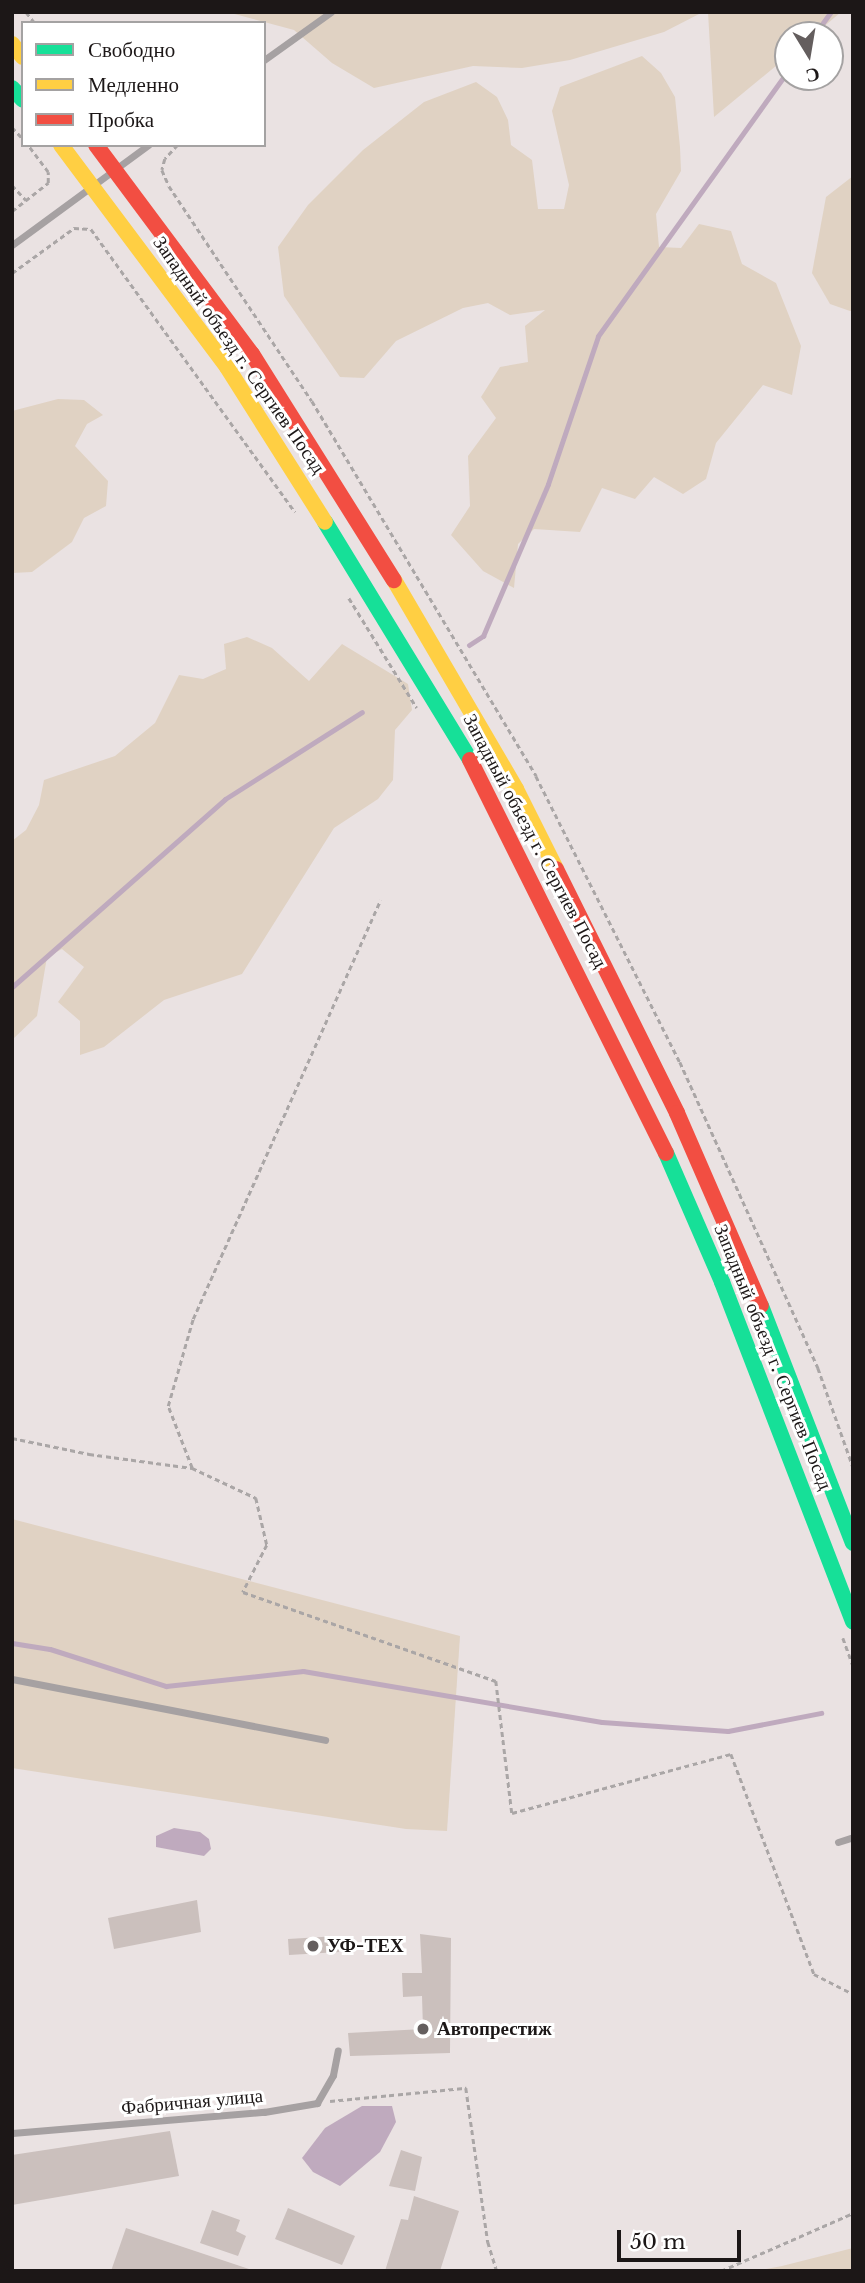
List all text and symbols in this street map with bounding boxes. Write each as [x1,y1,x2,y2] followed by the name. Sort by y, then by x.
[21,21,266,147] legend
[774,21,844,91] north arrow
[88,37,175,63] text: Свободно
[804,63,822,88] text: С
[88,72,179,98] text: Медленно
[88,107,154,133] text: Пробка
[148,232,330,478] street label: Западный объезд г. Сергиев Посад
[458,710,612,972] street label: Западный объезд г. Сергиев Посад
[709,1221,837,1493] street label: Западный объезд г. Сергиев Посад
[327,1935,404,1957] place label: УФ-ТЕХ
[305,1938,321,1954] marker: УФ-ТЕХ
[437,2018,552,2040] place label: Автопрестиж
[415,2021,431,2037] marker: Автопрестиж
[120,2084,264,2120] street label: Фабричная улица
[620,2216,744,2260] scale bar
[630,2229,685,2255] text: 50 m

